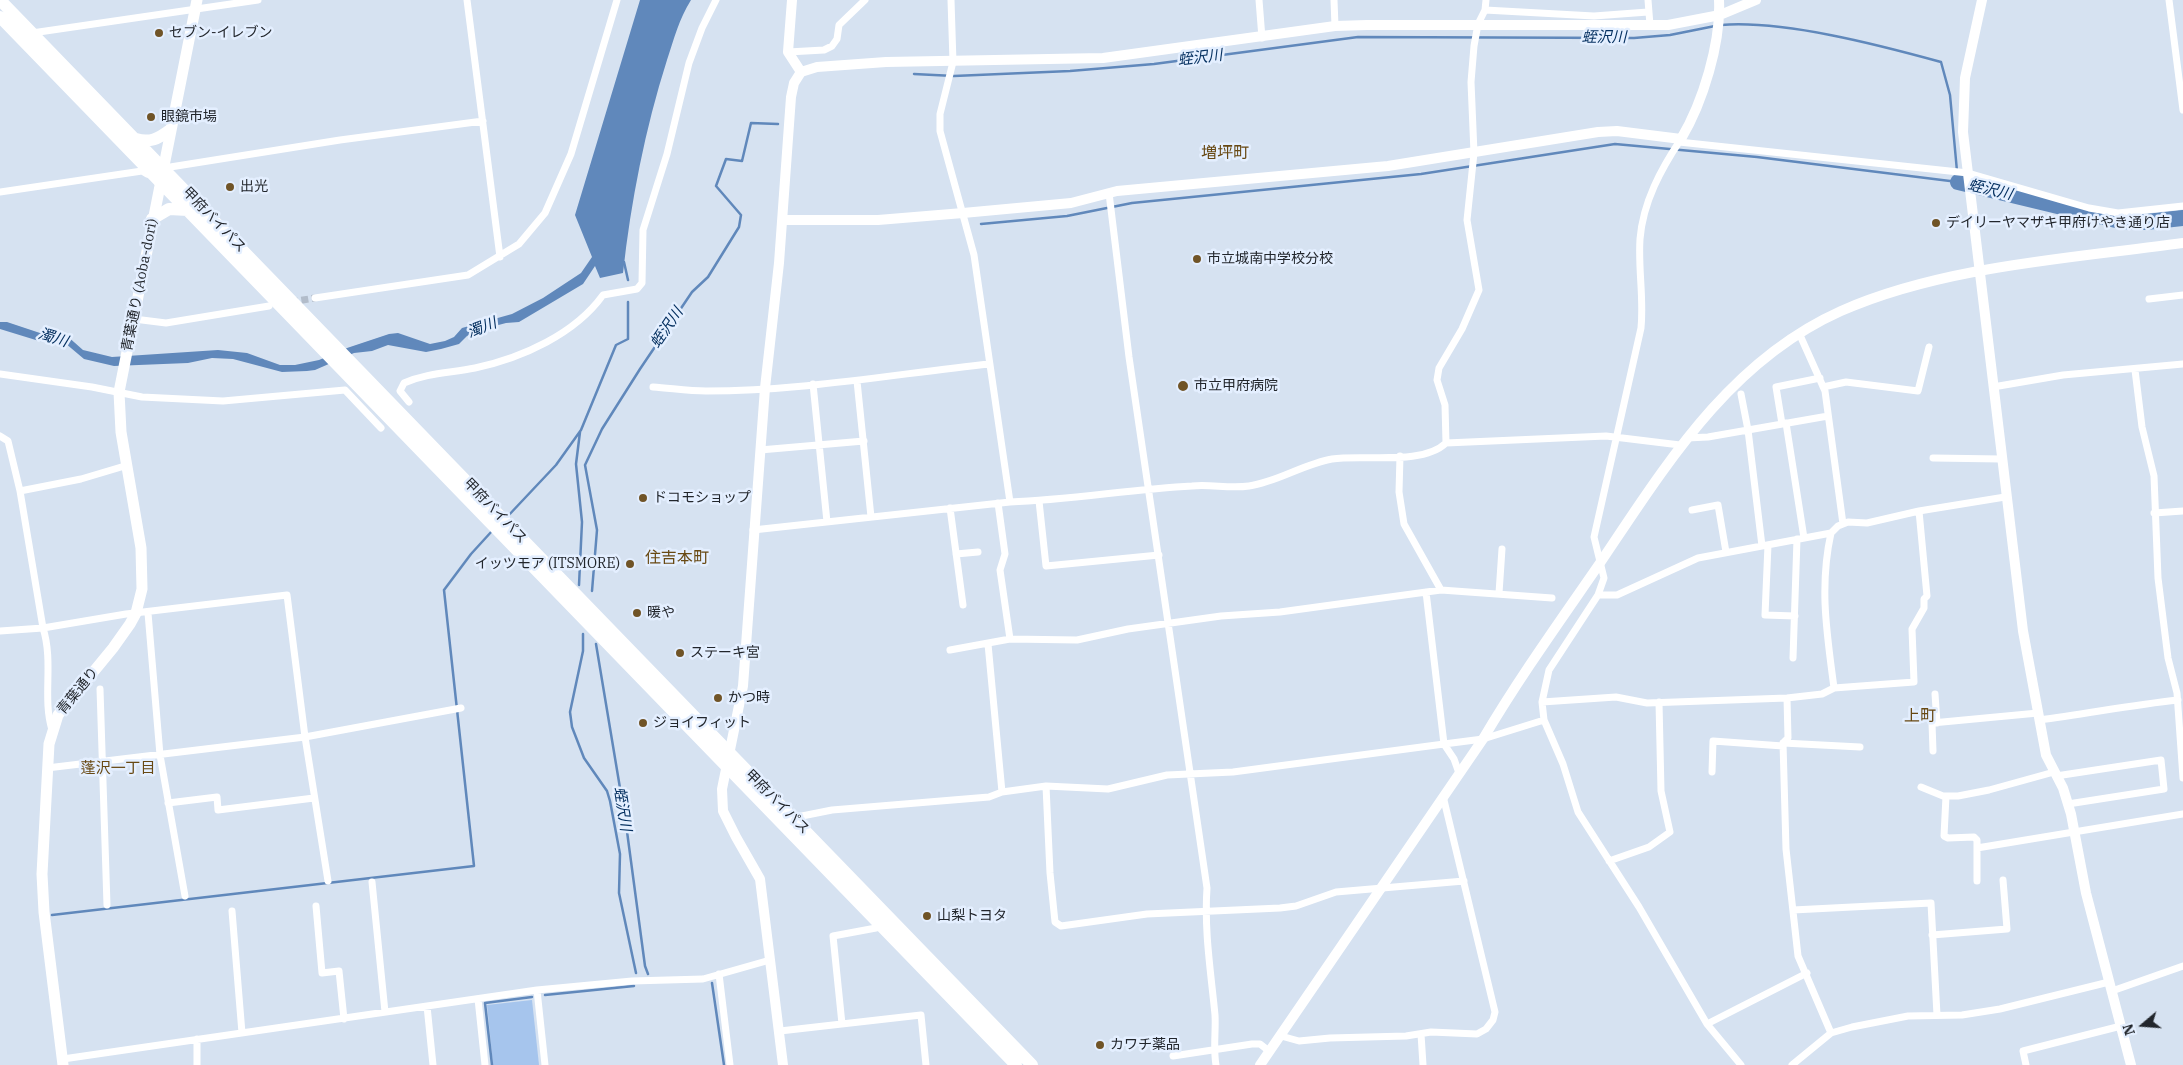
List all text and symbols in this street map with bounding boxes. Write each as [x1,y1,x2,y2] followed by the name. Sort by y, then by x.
[169,25,273,41] place label: セブン-イレブン
[153,27,165,39] marker: セブン-イレブン
[1582,29,1626,47] water label: 蛭沢川
[1177,46,1223,70] water label: 蛭沢川
[161,109,217,125] place label: 眼鏡市場
[145,111,157,123] marker: 眼鏡市場
[1201,143,1249,163] district label: 増坪町
[1966,176,2014,204] water label: 蛭沢川
[240,179,268,195] place label: 出光
[224,181,236,193] marker: 出光
[179,184,249,256] street label: 甲府バイパス
[1946,215,2170,231] place label: デイリーヤマザキ甲府けやき通り店
[119,217,161,353] street label: 青葉通り (Aoba-dori)
[1930,217,1942,229] marker: デイリーヤマザキ甲府けやき通り店
[1207,251,1333,267] place label: 市立城南中学校分校
[1191,253,1203,265] marker: 市立城南中学校分校
[647,304,687,352] water label: 蛭沢川
[465,314,499,342] water label: 濁川
[36,325,70,351] water label: 濁川
[1194,378,1278,394] place label: 市立甲府病院
[1176,379,1190,393] marker: 市立甲府病院
[460,475,530,547] street label: 甲府バイパス
[653,490,751,506] place label: ドコモショップ
[637,492,649,504] marker: ドコモショップ
[645,548,709,568] district label: 住吉本町
[475,556,620,572] place label: イッツモア (ITSMORE)
[624,558,636,570] marker: イッツモア (ITSMORE)
[647,605,675,621] place label: 暖や
[631,607,643,619] marker: 暖や
[690,645,760,661] place label: ステーキ宮
[674,647,686,659] marker: ステーキ宮
[54,664,102,718] street label: 青葉通り
[728,690,770,706] place label: かつ時
[712,692,724,704] marker: かつ時
[1904,706,1936,726] district label: 上町
[653,715,751,731] place label: ジョイフィット
[637,717,649,729] marker: ジョイフィット
[81,760,155,778] district label: 蓬沢一丁目
[741,766,813,838] street label: 甲府バイパス
[610,785,634,833] water label: 蛭沢川
[937,908,1007,924] place label: 山梨トヨタ
[921,910,933,922] marker: 山梨トヨタ
[2118,1000,2168,1050] north arrow
[2118,1022,2139,1038] text: N
[1110,1037,1180,1053] place label: カワチ薬品
[1094,1039,1106,1051] marker: カワチ薬品

